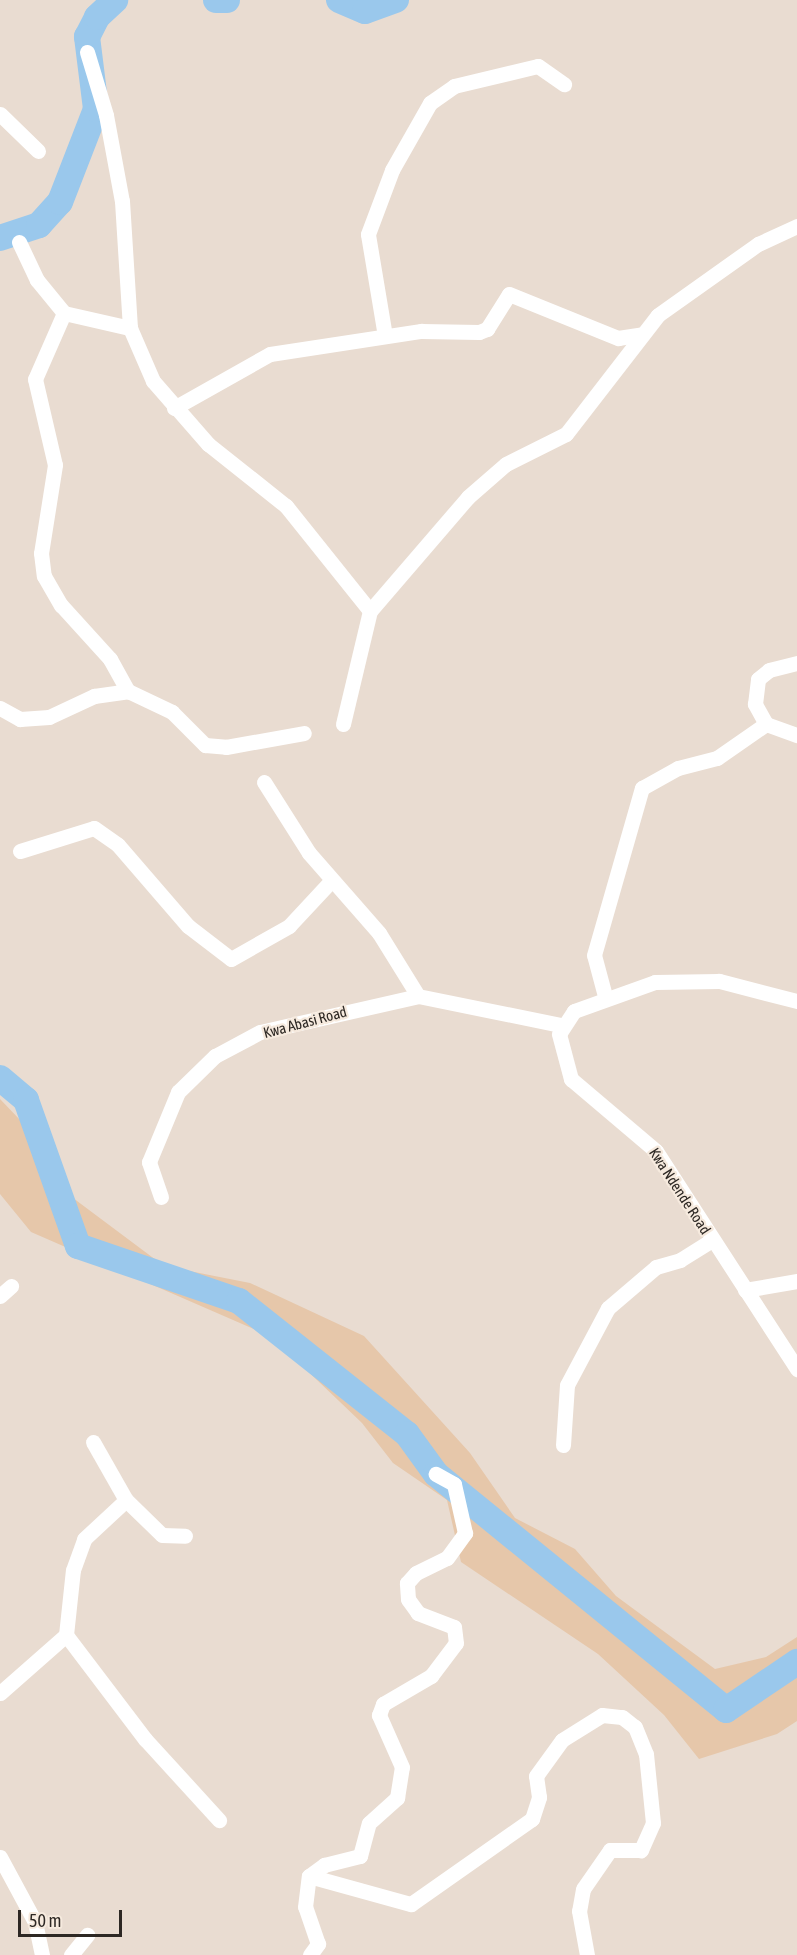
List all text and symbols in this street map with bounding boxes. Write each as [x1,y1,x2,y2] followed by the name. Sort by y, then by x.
[261,1002,349,1042] street label: Kwa Abasi Road
[645,1144,715,1238] street label: Kwa Ndende Road
[21,1898,124,1936] scale bar
[29,1910,61,1931] text: 50 m

